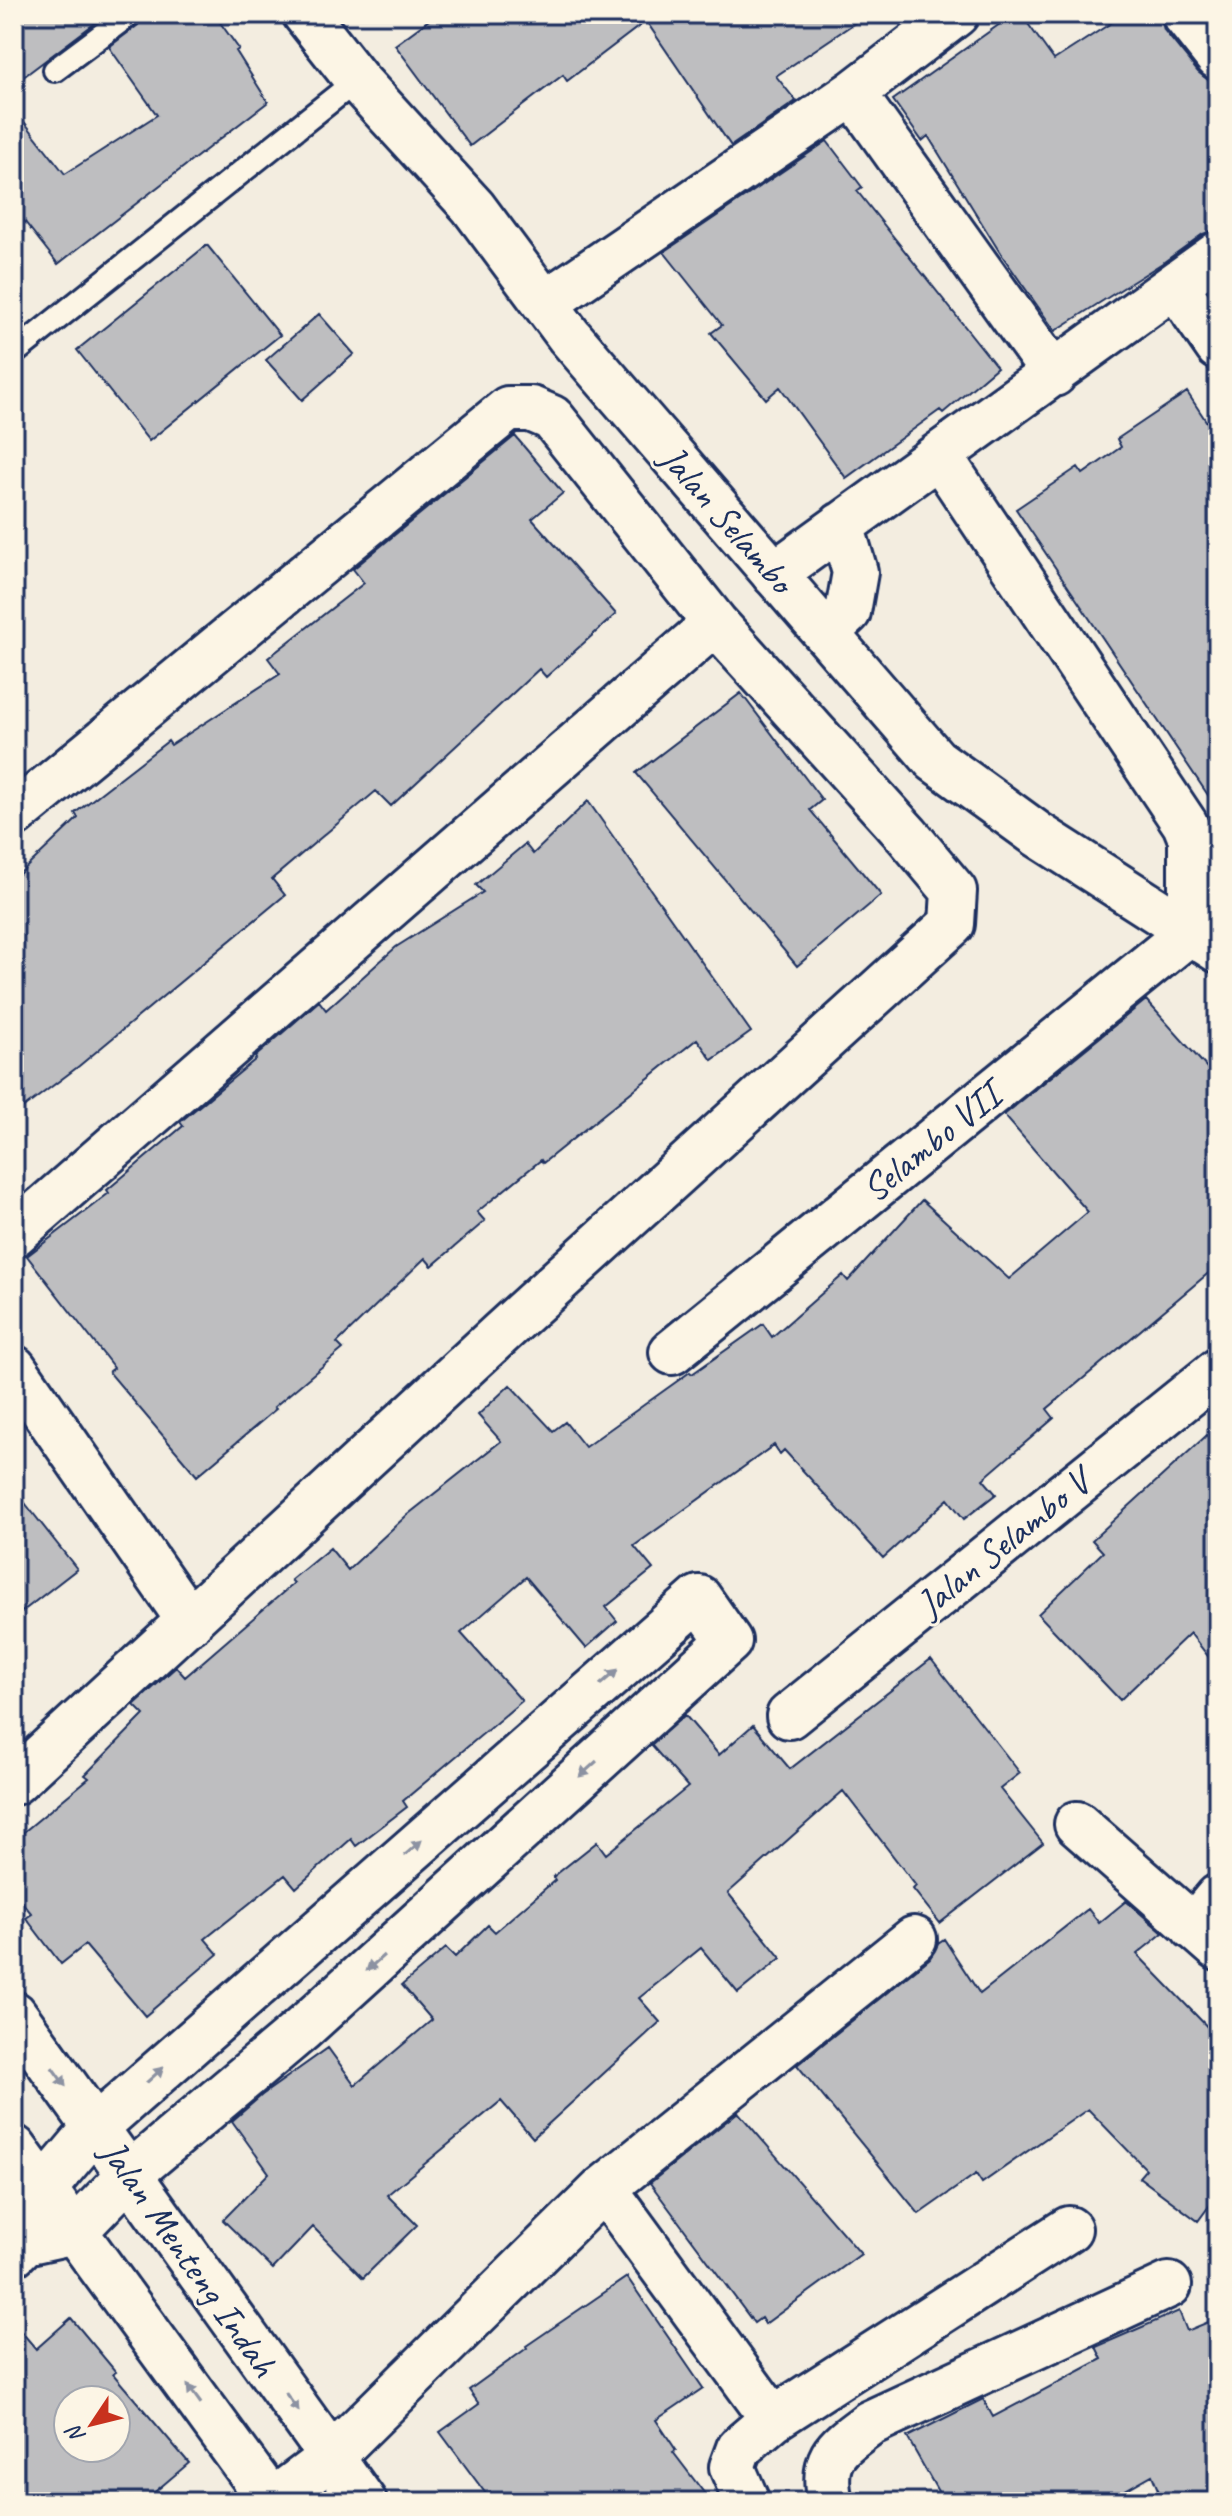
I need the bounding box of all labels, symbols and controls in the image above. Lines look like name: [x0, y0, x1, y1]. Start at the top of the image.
street label: Jalan Selambo: [649, 434, 806, 605]
street label: Selambo VII: [852, 1067, 1016, 1212]
street label: Jalan Selambo V: [906, 1454, 1105, 1628]
one-way arrow: [598, 1669, 618, 1686]
one-way arrow: [579, 1760, 598, 1778]
one-way arrow: [402, 1840, 422, 1857]
one-way arrow: [366, 1953, 385, 1971]
one-way arrow: [51, 2067, 67, 2088]
one-way arrow: [145, 2067, 164, 2085]
street label: Jalan Menteng Indah: [89, 2129, 288, 2386]
one-way arrow: [186, 2383, 202, 2404]
north arrow: [52, 2384, 132, 2464]
one-way arrow: [284, 2392, 300, 2413]
text: N: [59, 2419, 92, 2449]

